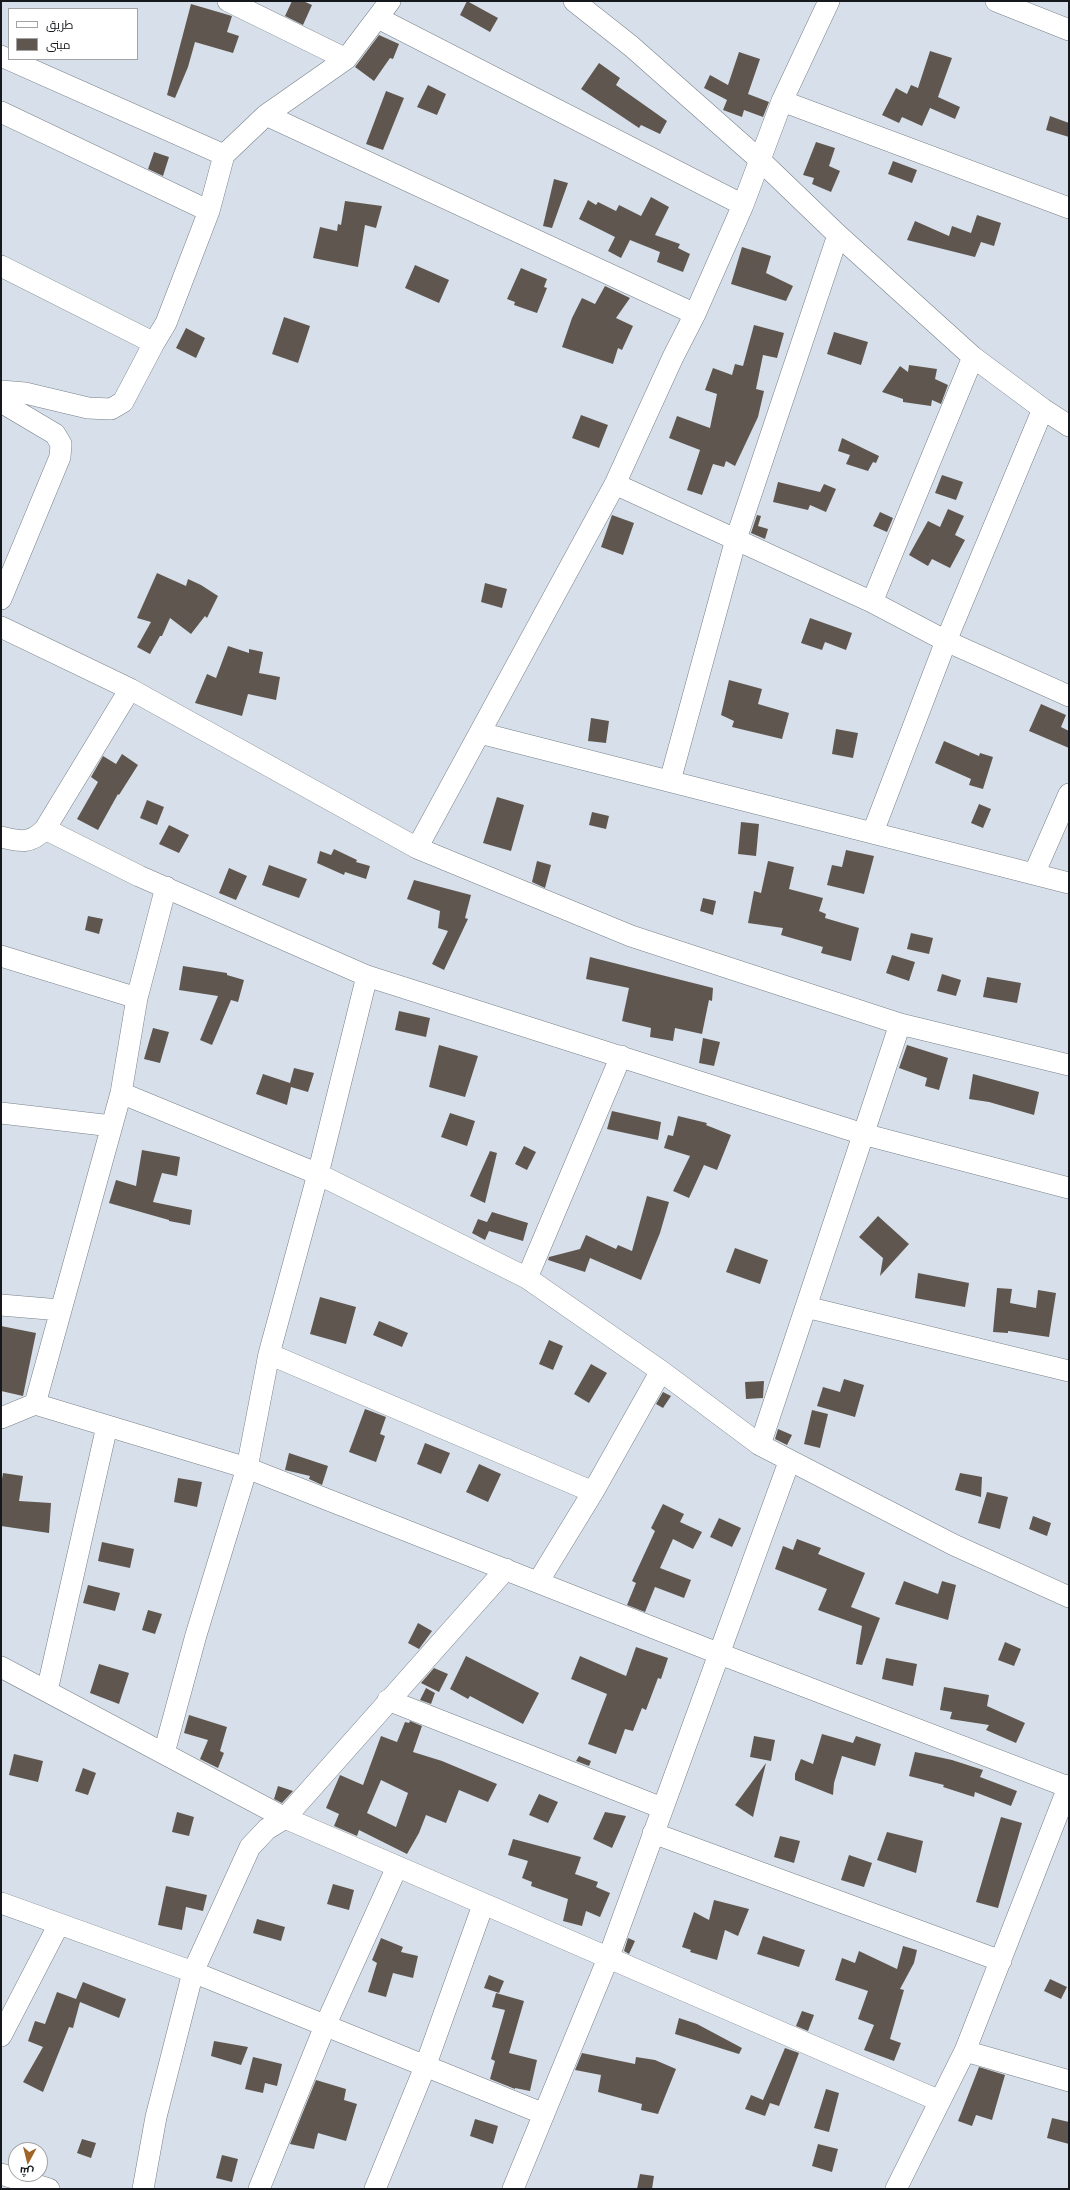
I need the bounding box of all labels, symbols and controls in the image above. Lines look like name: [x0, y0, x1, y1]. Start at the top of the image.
legend: [8, 8, 138, 60]
text: طريق: [46, 15, 73, 33]
text: مبنى: [46, 35, 71, 53]
north arrow: [8, 2142, 48, 2182]
text: ش: [19, 2164, 35, 2182]

